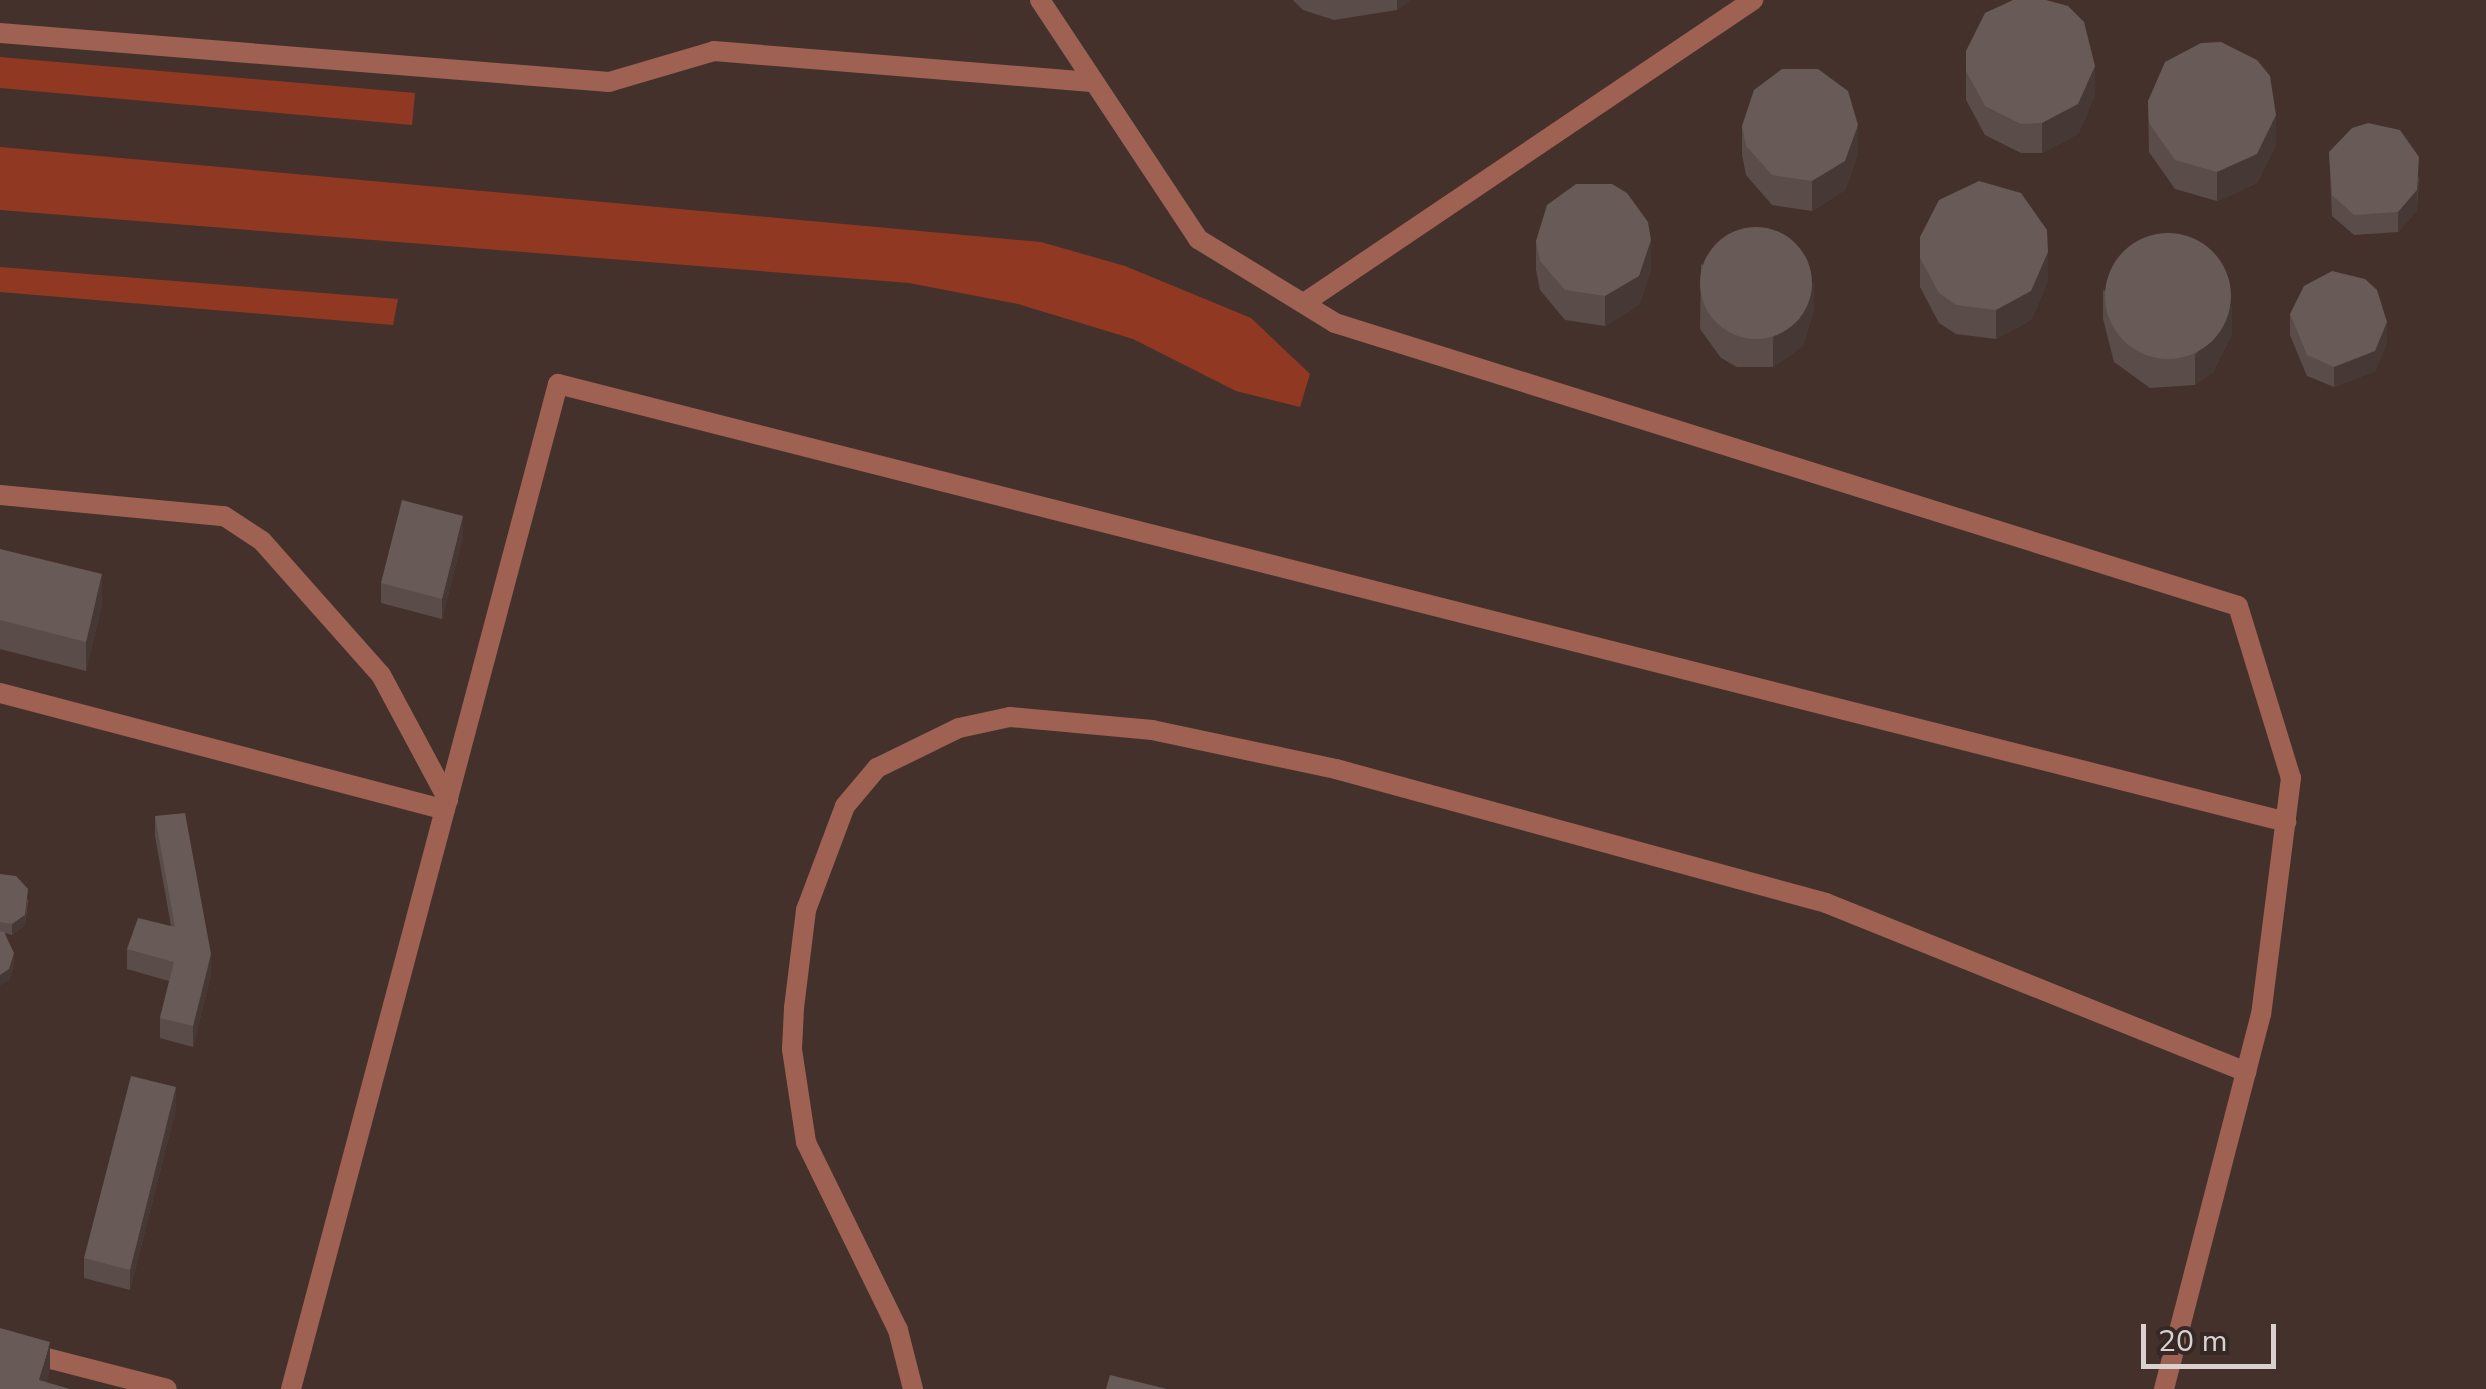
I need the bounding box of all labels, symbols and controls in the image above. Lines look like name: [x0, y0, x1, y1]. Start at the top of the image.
scale bar: [2146, 1304, 2281, 1366]
text: 20 m: [2158, 1321, 2227, 1362]

